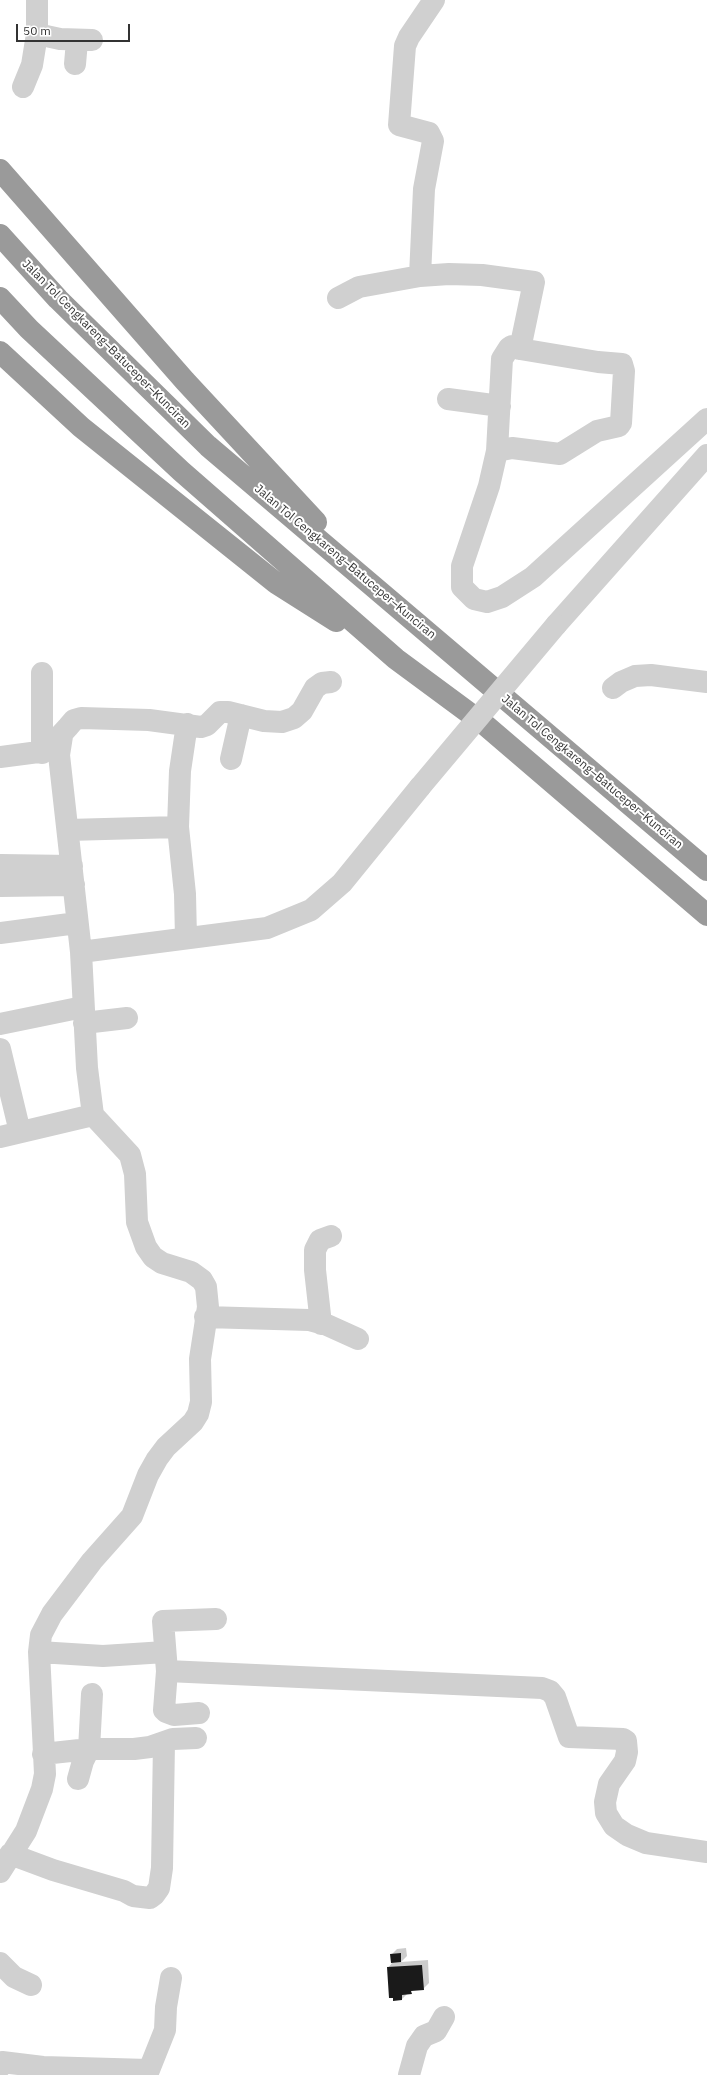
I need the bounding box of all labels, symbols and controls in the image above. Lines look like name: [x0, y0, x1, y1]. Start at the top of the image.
scale bar: [18, 16, 132, 42]
text: 50 m: [23, 23, 51, 38]
street label: Jalan Tol Cengkareng–Batuceper–Kunciran: [19, 257, 193, 431]
street label: Jalan Tol Cengkareng–Batuceper–Kunciran: [251, 482, 439, 642]
street label: Jalan Tol Cengkareng–Batuceper–Kunciran: [498, 692, 686, 852]

